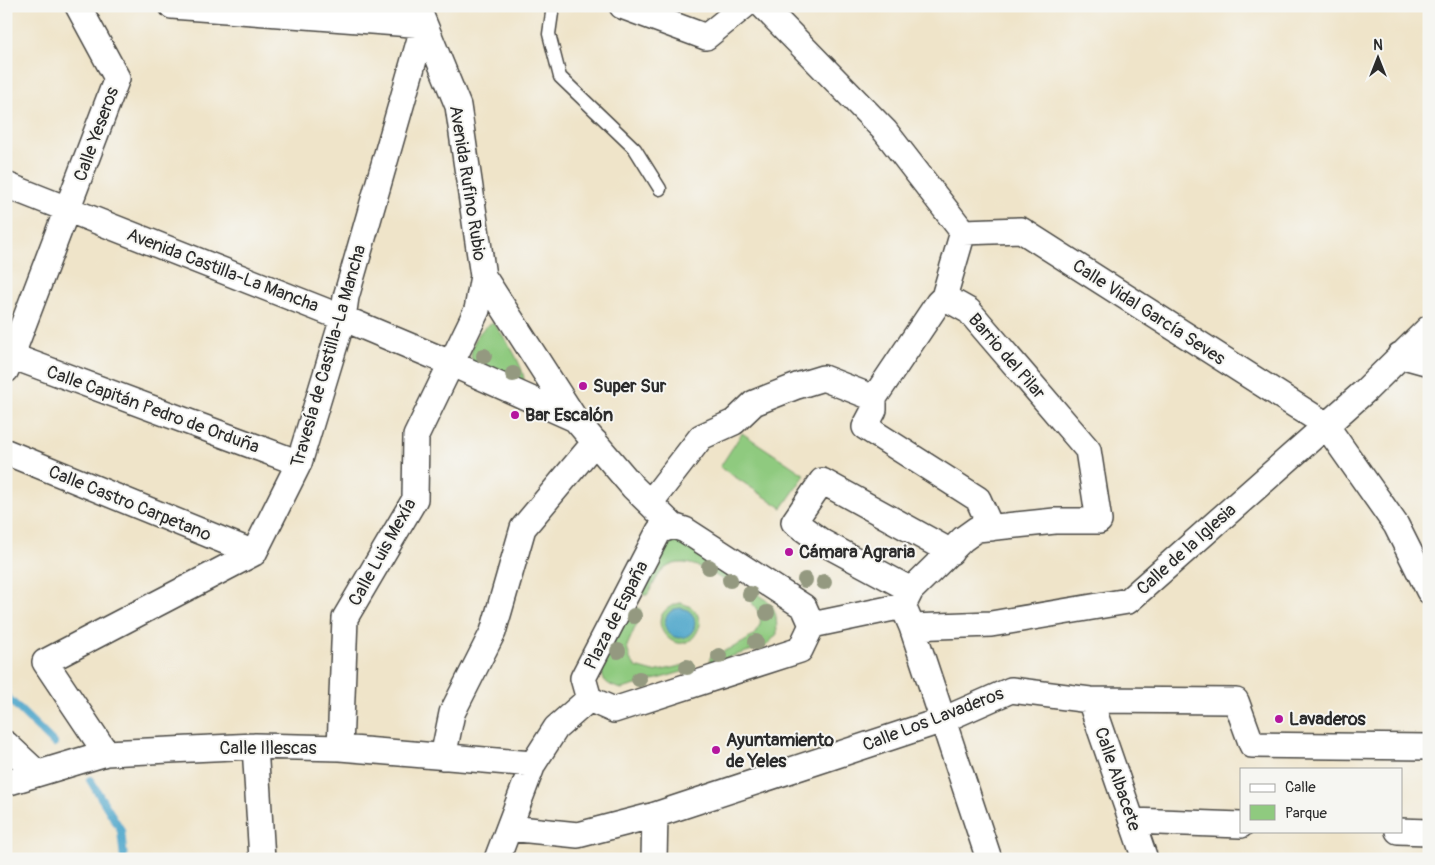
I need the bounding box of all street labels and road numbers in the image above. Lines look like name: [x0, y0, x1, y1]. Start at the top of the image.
street label: Calle Yeseros: [69, 84, 124, 185]
street label: Avenida Rufino Rubio: [444, 104, 491, 263]
street label: Avenida Castilla-La Mancha: [124, 223, 322, 318]
street label: Travesía de Castilla-La Mancha: [286, 242, 371, 470]
street label: Calle Vidal García Seves: [1068, 254, 1230, 370]
street label: Barrio del Pilar: [963, 309, 1051, 404]
street label: Calle Capitán Pedro de Orduña: [43, 360, 262, 459]
street label: Calle Castro Carpetano: [45, 460, 215, 547]
street label: Calle Luis Mexía: [343, 494, 421, 610]
street label: Calle de la Iglesia: [1132, 499, 1241, 600]
street label: Plaza de España: [579, 557, 654, 673]
street label: Calle Los Lavaderos: [859, 682, 1007, 757]
street label: Calle Albacete: [1089, 724, 1146, 834]
street label: Calle Illescas: [220, 737, 316, 760]

